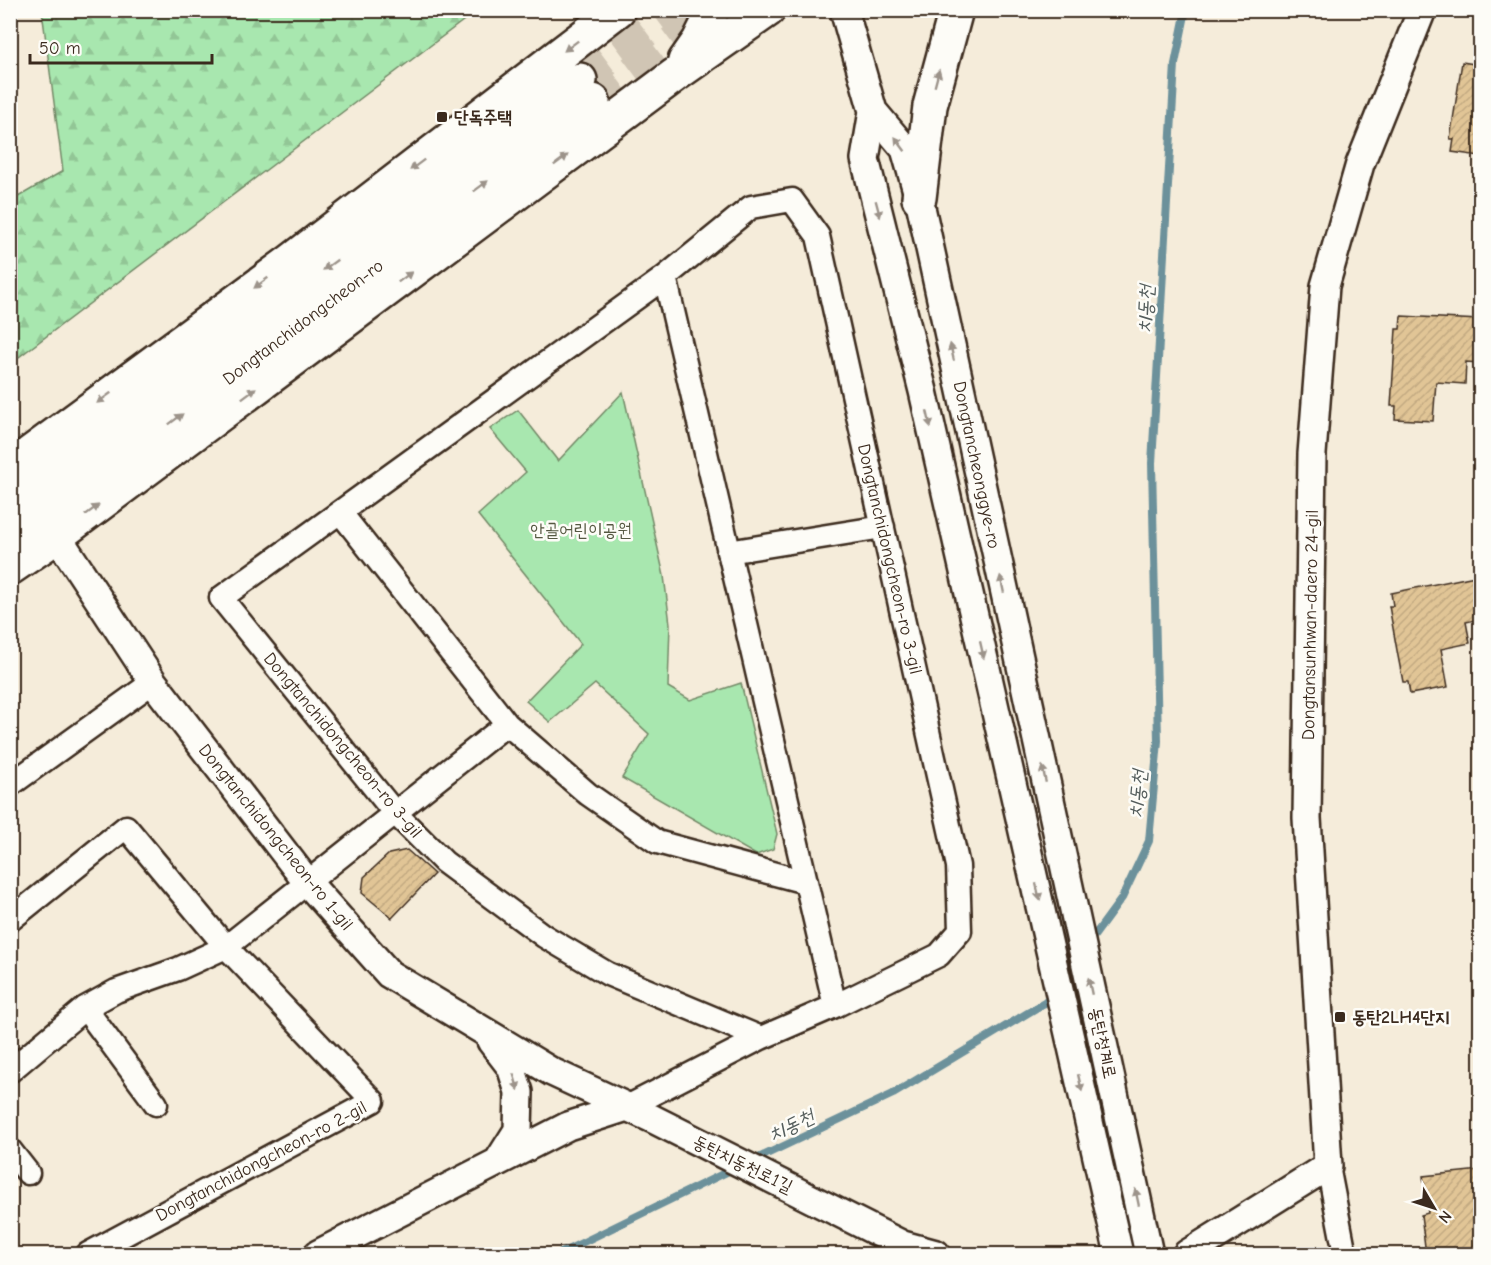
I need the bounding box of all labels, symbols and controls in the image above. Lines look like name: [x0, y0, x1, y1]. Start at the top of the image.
scale bar: [30, 27, 212, 65]
text: 50 m: [39, 38, 81, 59]
one-way arrow: [564, 40, 579, 52]
one-way arrow: [933, 69, 943, 87]
place label: 단독주택: [454, 107, 512, 128]
marker: 단독주택: [435, 110, 449, 124]
one-way arrow: [894, 136, 906, 152]
one-way arrow: [553, 154, 569, 166]
one-way arrow: [409, 158, 424, 170]
one-way arrow: [474, 181, 489, 193]
one-way arrow: [874, 200, 884, 218]
street label: Dongtanchidongcheon-ro: [219, 255, 388, 390]
one-way arrow: [323, 259, 339, 271]
one-way arrow: [397, 271, 412, 283]
one-way arrow: [254, 277, 270, 289]
water label: 치동천: [1133, 282, 1158, 334]
one-way arrow: [947, 343, 957, 361]
street label: Dongtancheonggye-ro: [949, 380, 1005, 551]
one-way arrow: [241, 388, 256, 400]
one-way arrow: [97, 392, 112, 404]
one-way arrow: [925, 410, 934, 429]
one-way arrow: [168, 413, 184, 425]
street label: Dongtanchidongcheon-ro 3-gil: [853, 442, 926, 676]
one-way arrow: [84, 504, 100, 516]
street label: Dongtansunhwan-daero 24-gil: [1298, 510, 1323, 740]
park label: 안골어린이공원: [530, 520, 632, 541]
one-way arrow: [997, 574, 1007, 593]
one-way arrow: [978, 641, 988, 659]
street label: Dongtanchidongcheon-ro 3-gil: [259, 648, 426, 842]
street label: Dongtanchidongcheon-ro 1-gil: [194, 740, 357, 935]
one-way arrow: [1038, 765, 1048, 784]
water label: 치동천: [1124, 767, 1151, 819]
one-way arrow: [1033, 883, 1043, 902]
one-way arrow: [1085, 977, 1094, 996]
street label: 동탄청계로: [1085, 1006, 1120, 1081]
place label: 동탄2LH4단지: [1352, 1007, 1449, 1028]
marker: 동탄2LH4단지: [1333, 1010, 1347, 1024]
one-way arrow: [512, 1073, 521, 1091]
one-way arrow: [1076, 1073, 1086, 1092]
street label: Dongtanchidongcheon-ro 2-gil: [152, 1097, 370, 1226]
water label: 치동천: [764, 1104, 820, 1146]
street label: 동탄치동천로1길: [689, 1131, 797, 1198]
north arrow: [1404, 1178, 1464, 1238]
one-way arrow: [1132, 1188, 1141, 1207]
text: N: [1435, 1207, 1455, 1227]

